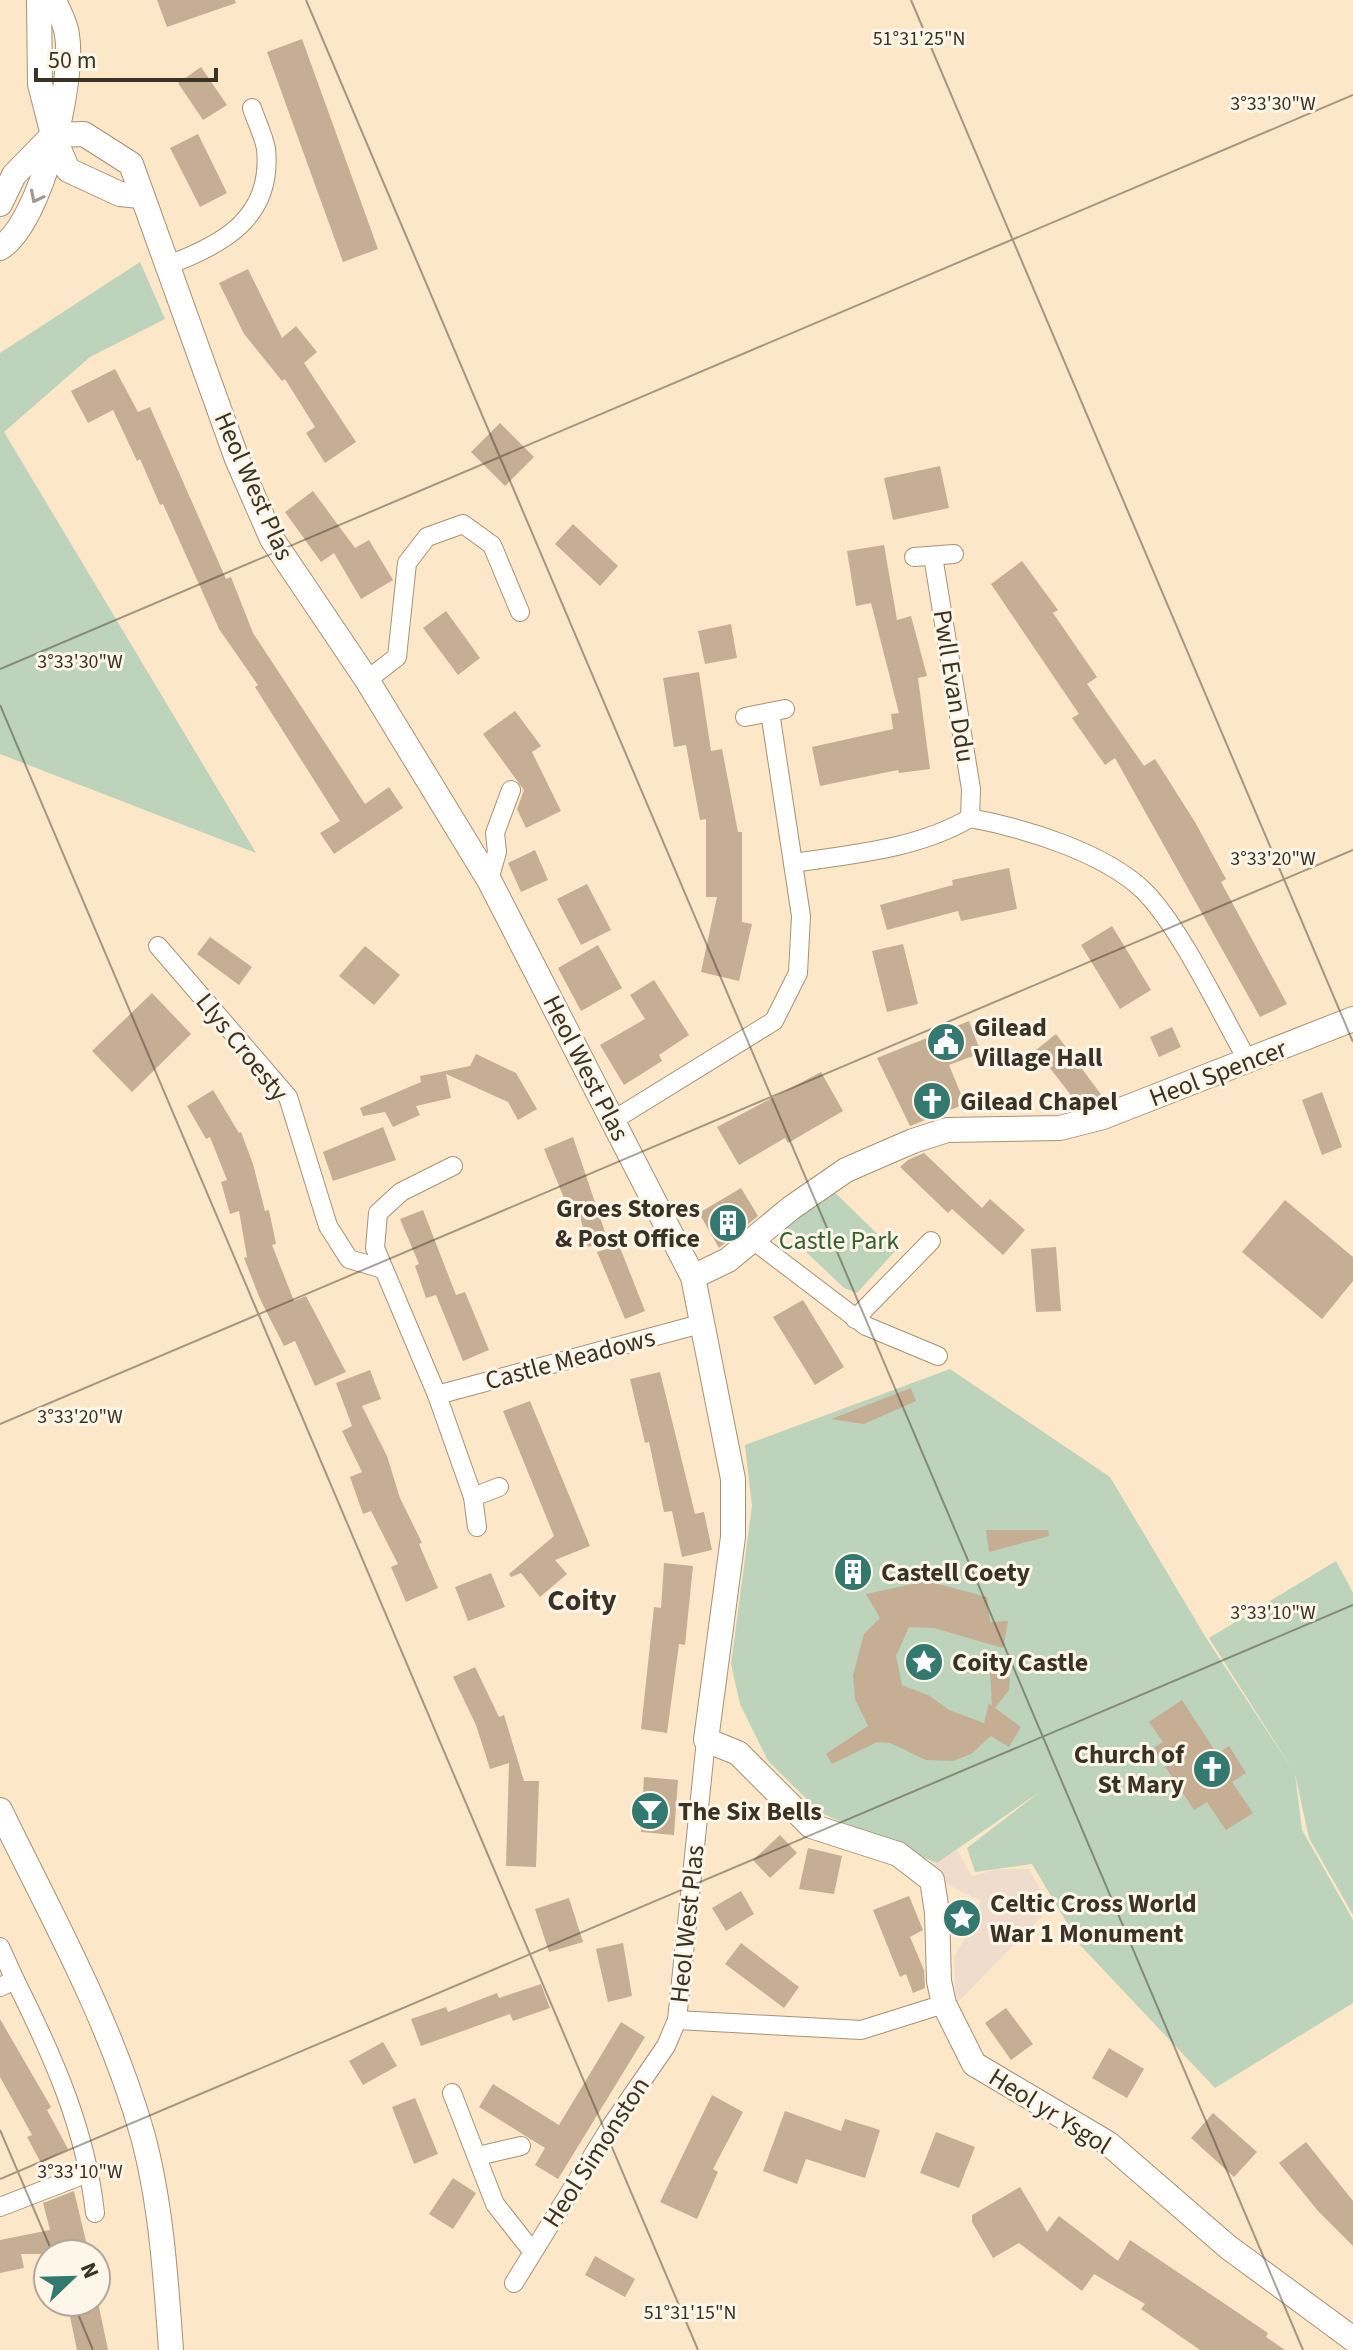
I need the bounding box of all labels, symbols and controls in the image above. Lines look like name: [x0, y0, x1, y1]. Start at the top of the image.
text: 51°31'25"N: [873, 25, 965, 53]
scale bar: [36, 32, 216, 82]
text: 50 m: [48, 43, 97, 78]
text: 3°33'30"W: [1230, 90, 1316, 118]
one-way arrow: [30, 188, 46, 203]
street label: Heol West Plas: [205, 406, 303, 566]
street label: Pwll Evan Ddu: [924, 607, 984, 765]
text: 3°33'30"W: [37, 648, 123, 676]
text: 3°33'20"W: [1230, 845, 1316, 873]
street label: Llys Croesty: [187, 985, 297, 1109]
street label: Heol West Plas: [533, 989, 639, 1147]
place label: Gilead Village Hall: [973, 1009, 1103, 1076]
public building icon: Gilead Village Hall: [925, 1021, 967, 1063]
street label: Heol Spencer: [1144, 1030, 1293, 1116]
church icon: Gilead Chapel: [911, 1080, 953, 1122]
place label: Gilead Chapel: [960, 1083, 1118, 1120]
place label: Groes Stores & Post Office: [555, 1190, 700, 1257]
building icon: Groes Stores & Post Office: [707, 1202, 749, 1244]
park label: Castle Park: [779, 1222, 899, 1259]
street label: Castle Meadows: [481, 1319, 659, 1399]
text: 3°33'20"W: [37, 1403, 123, 1431]
building icon: Castell Coety: [832, 1551, 874, 1593]
place label: Castell Coety: [881, 1554, 1031, 1591]
district label: Coity: [547, 1579, 617, 1622]
text: 3°33'10"W: [1230, 1599, 1316, 1627]
place icon: Coity Castle: [903, 1641, 945, 1683]
place label: Coity Castle: [952, 1644, 1088, 1681]
place label: Church of St Mary: [1074, 1736, 1185, 1803]
church icon: Church of St Mary: [1191, 1748, 1233, 1790]
bar icon: The Six Bells: [629, 1790, 671, 1832]
place label: The Six Bells: [678, 1793, 822, 1830]
street label: Heol West Plas: [660, 1843, 714, 2005]
place label: Celtic Cross World War 1 Monument: [990, 1885, 1197, 1952]
place icon: Celtic Cross World War 1 Monument: [941, 1897, 983, 1939]
street label: Heol yr Ysgol: [982, 2059, 1118, 2163]
street label: Heol Simonston: [533, 2069, 659, 2235]
text: 3°33'10"W: [37, 2158, 123, 2186]
north arrow: [32, 2238, 112, 2318]
text: N: [72, 2258, 107, 2284]
text: 51°31'15"N: [644, 2299, 736, 2327]

